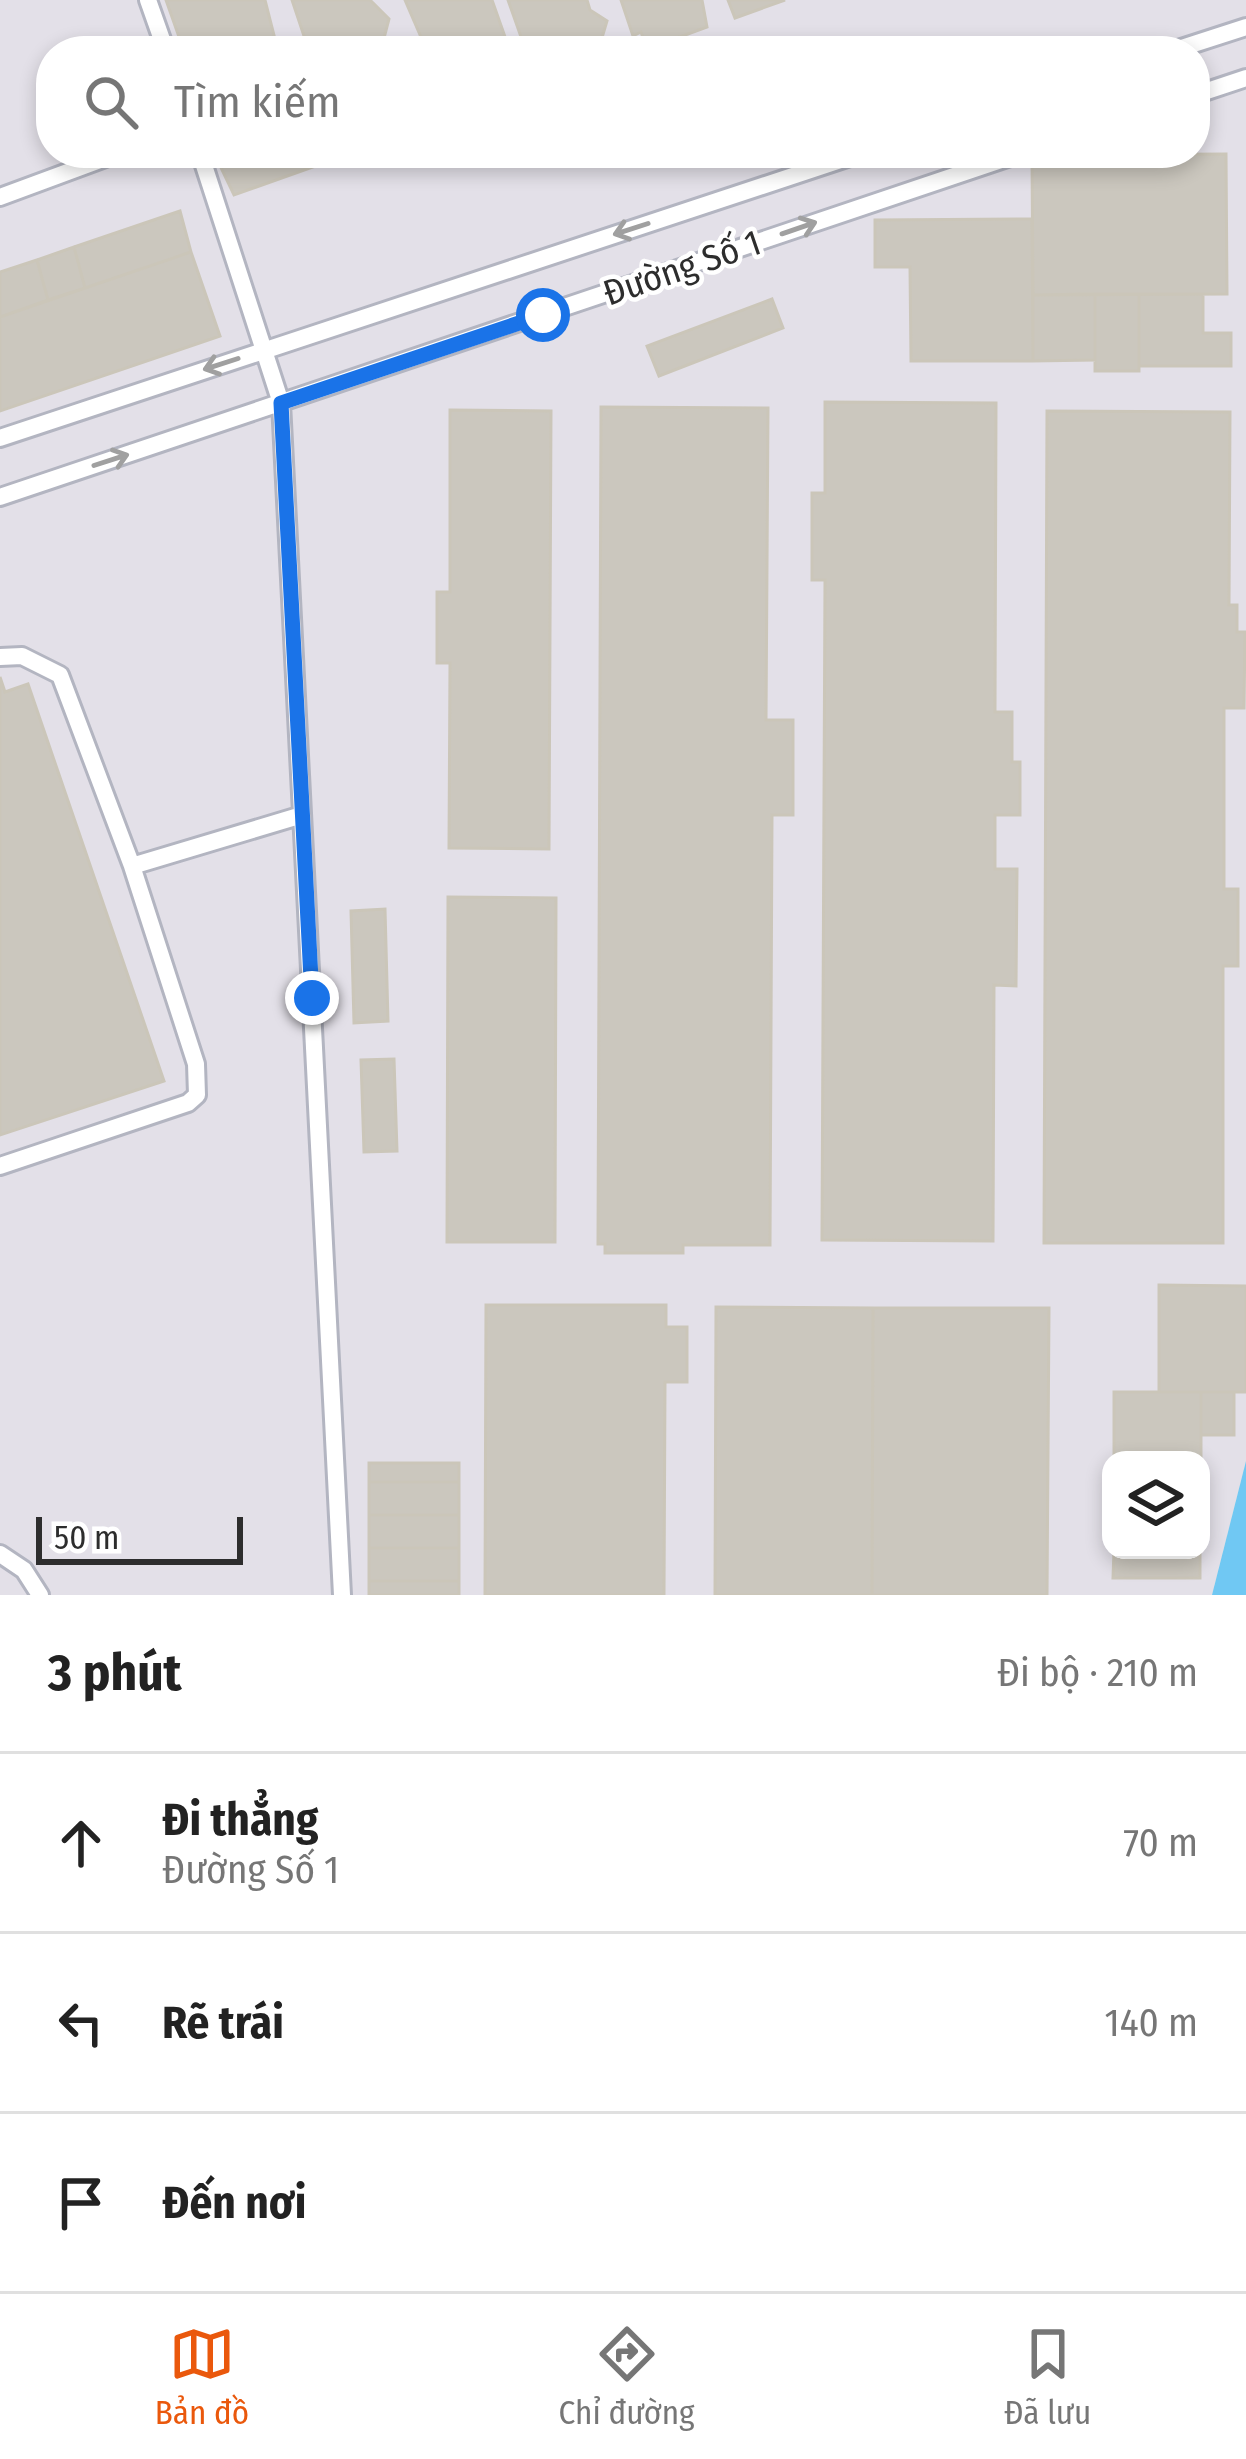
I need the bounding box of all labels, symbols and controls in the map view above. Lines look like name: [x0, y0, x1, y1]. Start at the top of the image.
search box: [36, 36, 1210, 168]
icon: search: [78, 69, 144, 135]
text: Tìm kiếm: [174, 75, 341, 129]
one-way arrow: [779, 216, 817, 238]
one-way arrow: [613, 220, 650, 241]
street label: Đường Số 1: [597, 221, 767, 315]
route start: [516, 288, 570, 342]
one-way arrow: [203, 355, 241, 377]
one-way arrow: [91, 447, 129, 469]
route end: [285, 971, 339, 1025]
map controls: [1102, 1451, 1210, 1559]
button: layers: [1102, 1451, 1210, 1559]
scale bar: [36, 1511, 243, 1564]
text: 50 m: [54, 1518, 119, 1558]
text: 3 phút: [48, 1642, 182, 1704]
text: Đi bộ · 210 m: [997, 1650, 1198, 1696]
text: Đi thẳng: [162, 1793, 318, 1847]
icon: ahead: [48, 1810, 114, 1876]
text: 70 m: [1123, 1820, 1198, 1866]
text: Đường Số 1: [162, 1847, 339, 1893]
icon: left: [48, 1990, 114, 2056]
text: Rẽ trái: [162, 1996, 284, 2050]
text: 140 m: [1104, 2000, 1198, 2046]
icon: arrive: [48, 2170, 114, 2236]
text: Đến nơi: [162, 2176, 306, 2230]
tab: Bản đồ: [155, 2321, 249, 2433]
tab: Chỉ đường: [559, 2321, 695, 2433]
tab: Đã lưu: [1004, 2321, 1091, 2433]

